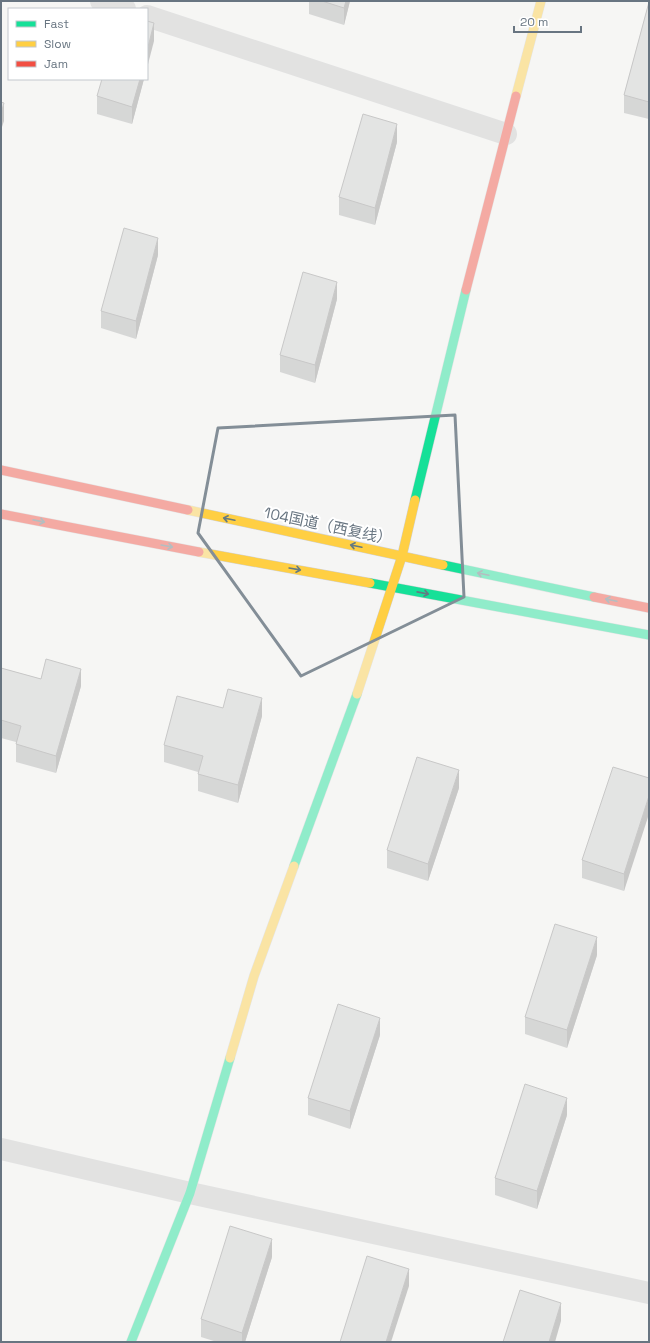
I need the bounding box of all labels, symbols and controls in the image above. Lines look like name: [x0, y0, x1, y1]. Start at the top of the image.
legend: [8, 8, 148, 80]
scale bar: [514, 8, 581, 34]
text: 20 m: [520, 14, 548, 30]
text: Fast: [44, 16, 69, 32]
text: Slow: [44, 36, 71, 52]
text: Jam: [44, 56, 68, 72]
street label: 104国道（西复线）: [262, 503, 394, 548]
one-way arrow: [223, 514, 236, 522]
one-way arrow: [32, 517, 45, 525]
one-way arrow: [160, 542, 173, 550]
one-way arrow: [350, 542, 363, 550]
one-way arrow: [288, 565, 301, 573]
one-way arrow: [477, 569, 490, 577]
one-way arrow: [416, 589, 429, 597]
one-way arrow: [605, 596, 618, 604]

